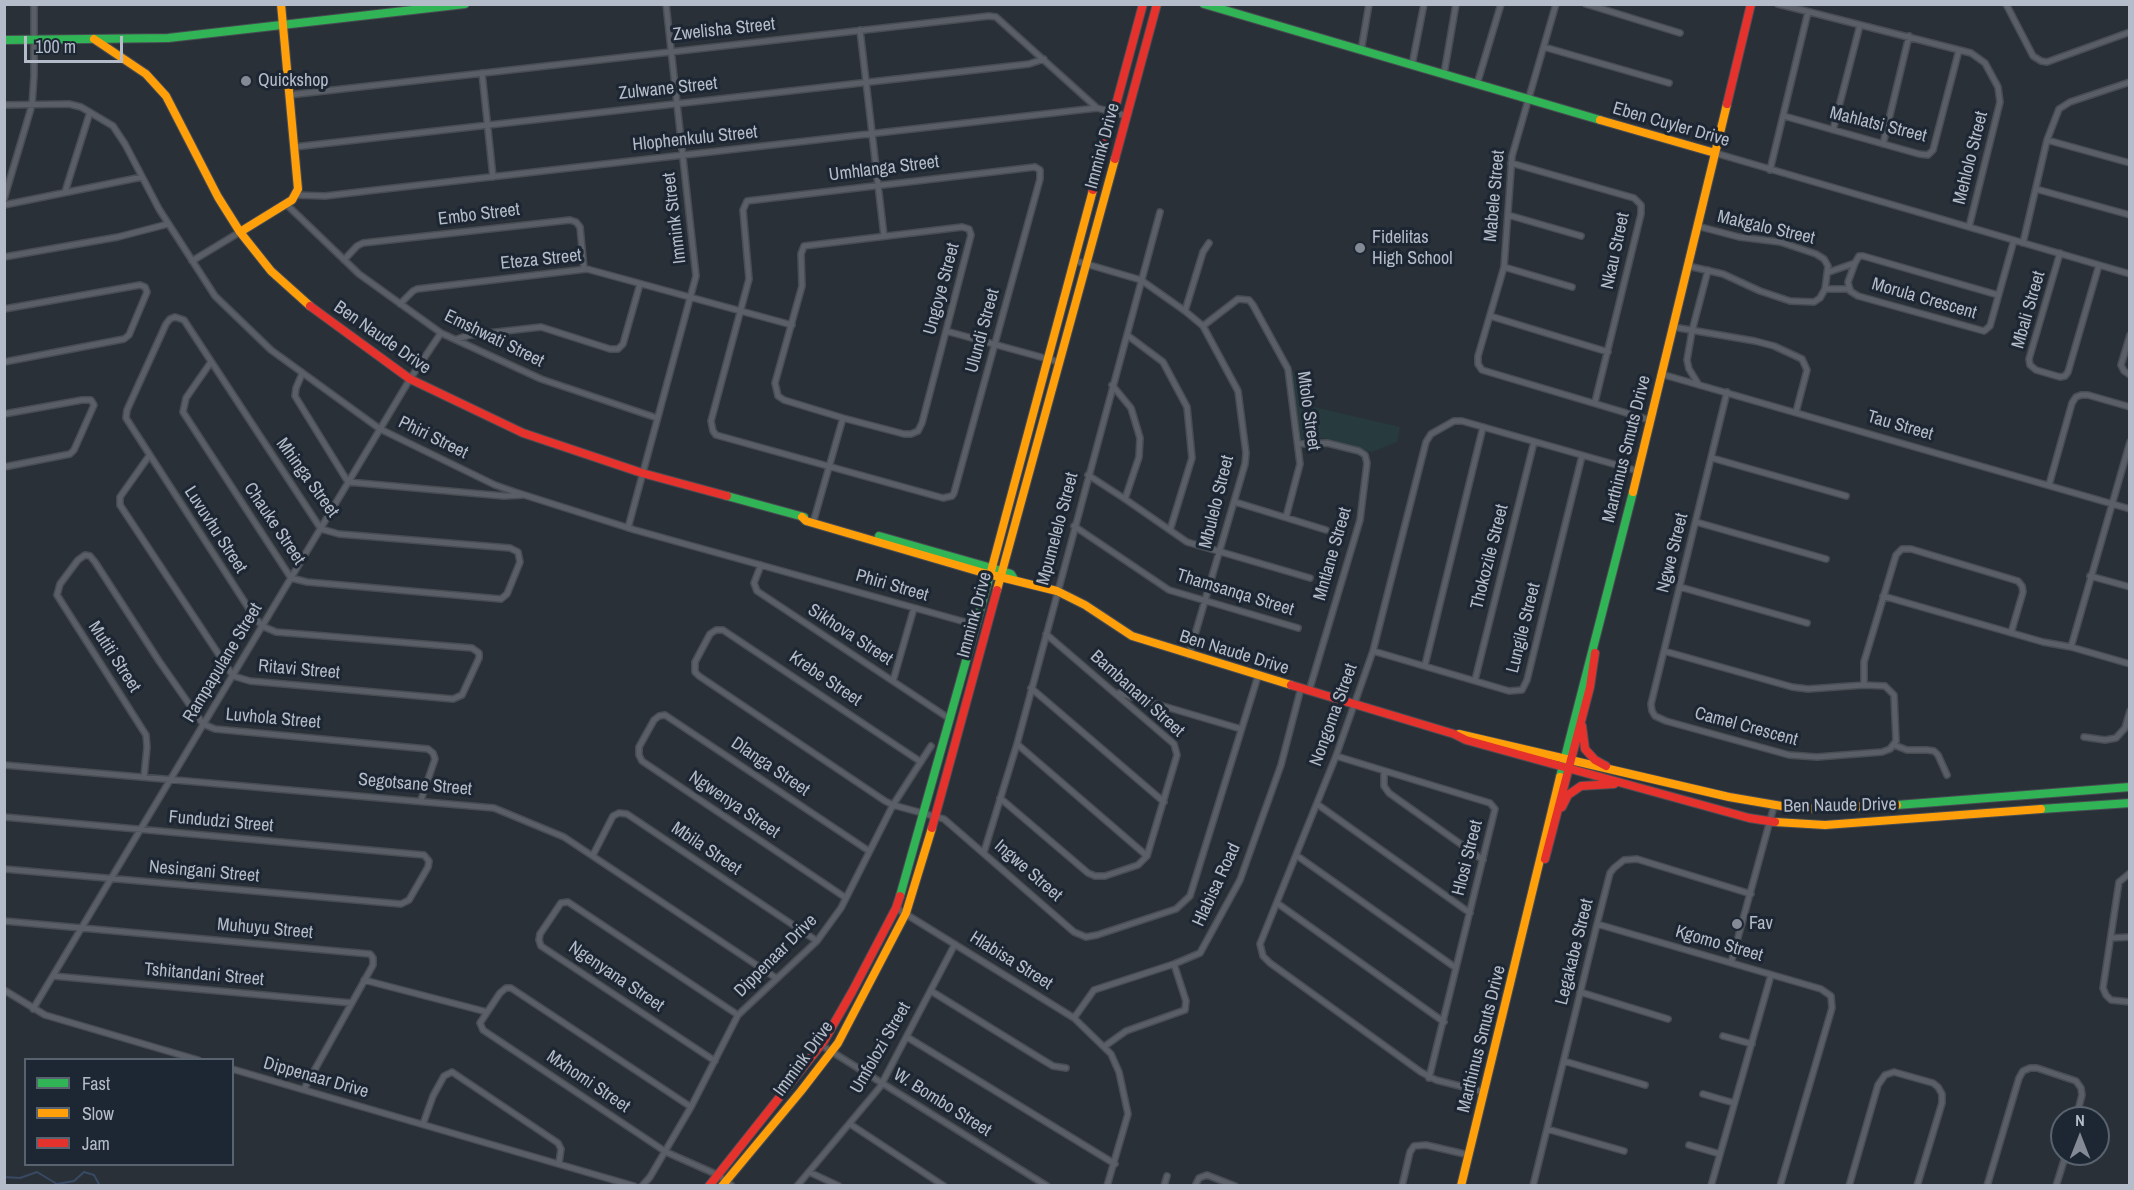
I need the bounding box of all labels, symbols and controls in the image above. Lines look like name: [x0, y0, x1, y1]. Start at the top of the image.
street label: Zwelisha Street: [672, 14, 776, 46]
scale bar: [27, 24, 126, 62]
text: 100 m: [35, 34, 76, 59]
place label: Quickshop: [258, 70, 329, 92]
street label: Zulwane Street: [618, 73, 718, 105]
marker: Quickshop: [239, 74, 253, 88]
street label: Eben Cuyler Drive: [1610, 98, 1732, 152]
street label: Immink Drive: [1081, 101, 1125, 191]
street label: Mahlatsi Street: [1827, 103, 1929, 147]
street label: Mehlolo Street: [1949, 109, 1993, 207]
street label: Hlophenkulu Street: [631, 122, 759, 156]
street label: Mabele Street: [1480, 149, 1510, 243]
street label: Umhlanga Street: [828, 152, 940, 186]
street label: Immink Street: [659, 171, 691, 265]
street label: Embo Street: [437, 199, 521, 231]
street label: Makgalo Street: [1715, 206, 1817, 250]
street label: Nkau Street: [1597, 211, 1635, 291]
place label: Fidelitas High School: [1372, 227, 1452, 270]
street label: Ungoye Street: [919, 241, 965, 337]
marker: Fidelitas High School: [1353, 241, 1367, 255]
street label: Eteza Street: [499, 245, 583, 275]
street label: Mbali Street: [2008, 269, 2050, 351]
street label: Morula Crescent: [1869, 274, 1979, 324]
street label: Ulundi Street: [961, 287, 1005, 375]
street label: Ben Naude Drive: [329, 297, 435, 379]
street label: Emshwati Street: [441, 306, 547, 372]
street label: Mtolo Street: [1292, 370, 1324, 452]
street label: Marthinus Smuts Drive: [1598, 373, 1656, 525]
street label: Tau Street: [1865, 406, 1935, 446]
street label: Phiri Street: [395, 412, 471, 464]
street label: Mhinga Street: [271, 434, 343, 522]
street label: Mbulelo Street: [1195, 453, 1239, 551]
street label: Mpumelelo Street: [1033, 470, 1083, 588]
street label: Chauke Street: [239, 479, 309, 569]
street label: Luvuvhu Street: [179, 482, 251, 578]
street label: Thokozile Street: [1467, 502, 1513, 612]
street label: Mntlane Street: [1309, 505, 1357, 603]
street label: Ngwe Street: [1653, 511, 1693, 595]
street label: Phiri Street: [853, 565, 931, 607]
street label: Thamsanqa Street: [1174, 565, 1296, 621]
street label: Immink Drive: [953, 570, 997, 660]
street label: Lungile Street: [1502, 581, 1546, 675]
street label: Rampapulane Street: [179, 599, 267, 727]
street label: Sikhova Street: [804, 600, 896, 670]
street label: Mutiti Street: [83, 617, 145, 697]
street label: Ben Naude Drive: [1177, 626, 1291, 680]
street label: Bambanani Street: [1086, 646, 1188, 742]
street label: Krebe Street: [785, 647, 865, 711]
street label: Ritavi Street: [257, 656, 341, 684]
street label: Nongoma Street: [1305, 661, 1363, 769]
street label: Camel Crescent: [1692, 703, 1800, 751]
street label: Luvhola Street: [225, 704, 321, 734]
street label: Dlanga Street: [727, 733, 813, 801]
street label: Ngwenya Street: [684, 767, 784, 843]
street label: Segotsane Street: [357, 769, 473, 801]
street label: Ben Naude Drive: [1783, 794, 1897, 818]
street label: Fundudzi Street: [168, 807, 274, 837]
street label: Mbila Street: [667, 818, 745, 880]
street label: Hlosi Street: [1448, 818, 1488, 898]
street label: Ingwe Street: [990, 836, 1066, 906]
street label: Hlabisa Road: [1188, 840, 1246, 930]
street label: Nesingani Street: [148, 856, 260, 888]
street label: Legakabe Street: [1551, 897, 1599, 1007]
street label: Dippenaar Drive: [730, 910, 822, 1002]
place label: Fav: [1749, 913, 1773, 935]
street label: Muhuyu Street: [216, 914, 314, 944]
marker: Fav: [1730, 917, 1744, 931]
street label: Kgomo Street: [1673, 921, 1765, 967]
street label: Hlabisa Street: [966, 927, 1056, 995]
street label: Ngenyana Street: [564, 937, 668, 1017]
street label: Tshitandani Street: [143, 959, 265, 991]
street label: Marthinus Smuts Drive: [1453, 963, 1511, 1115]
street label: Umfolozi Street: [846, 999, 916, 1097]
street label: Immink Drive: [769, 1017, 839, 1101]
street label: Mxhomi Street: [542, 1046, 634, 1118]
street label: Dippenaar Drive: [261, 1053, 371, 1103]
legend: [24, 1058, 234, 1166]
street label: W. Bombo Street: [889, 1064, 995, 1142]
text: Fast: [82, 1071, 110, 1096]
text: Slow: [82, 1101, 114, 1126]
north arrow: [2050, 1106, 2110, 1166]
text: N: [2075, 1109, 2085, 1131]
text: Jam: [82, 1131, 110, 1156]

